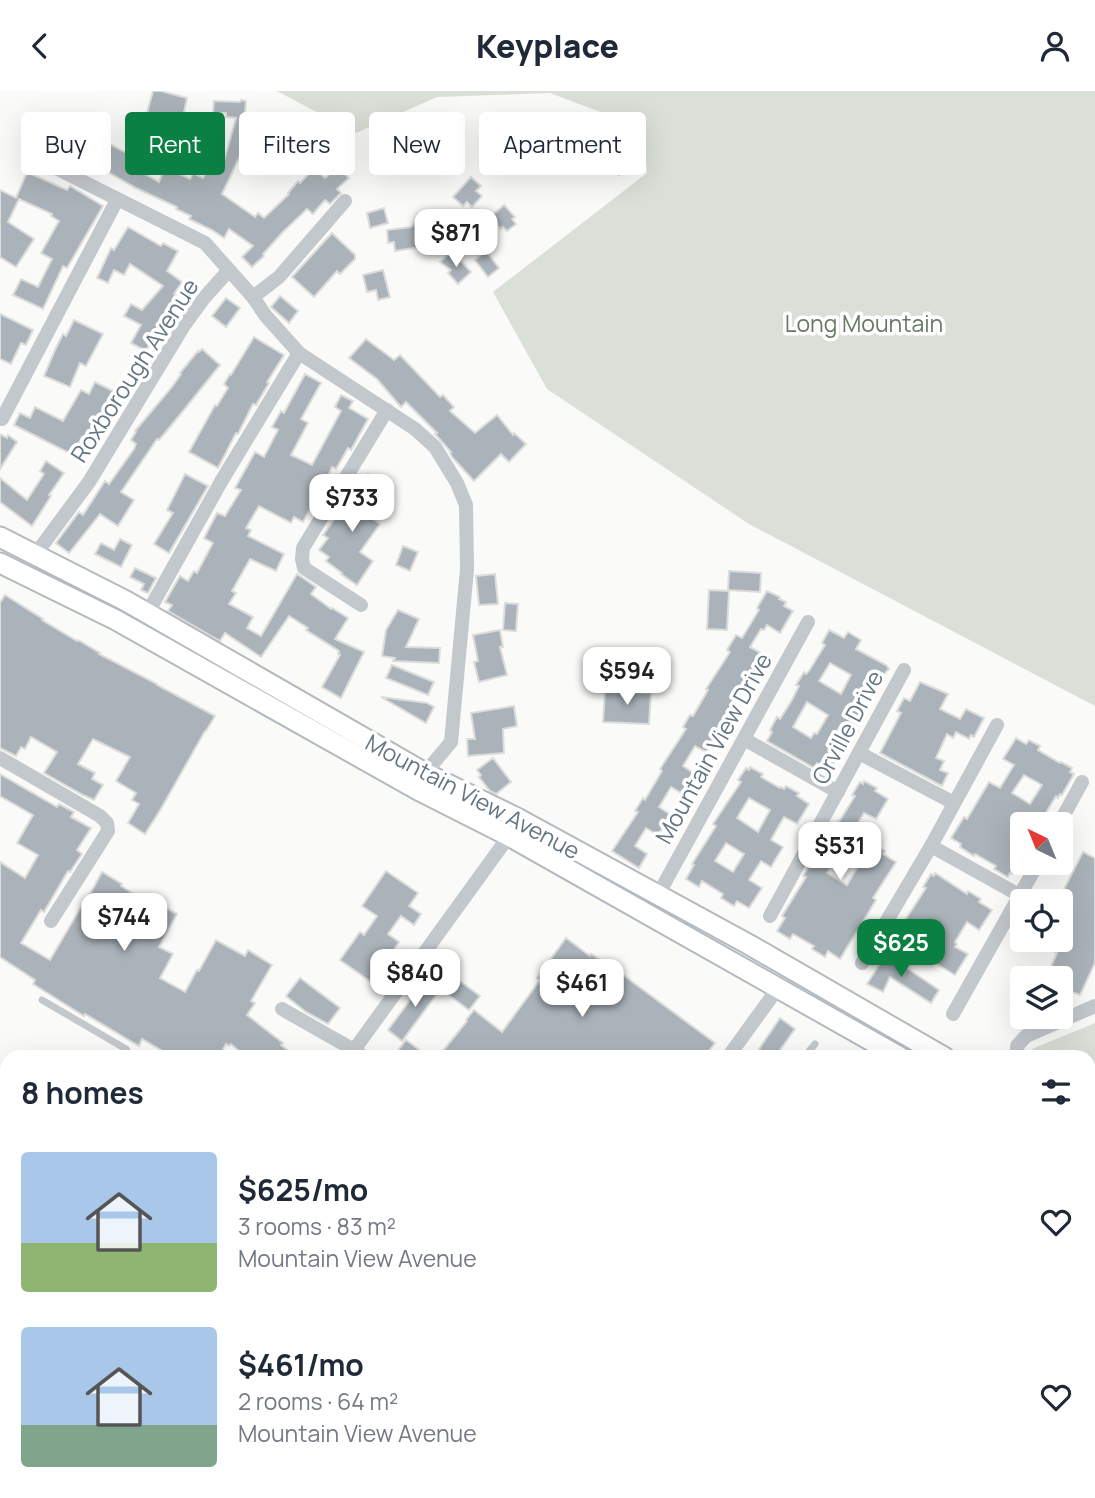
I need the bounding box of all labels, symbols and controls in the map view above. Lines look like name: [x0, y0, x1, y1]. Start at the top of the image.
text: Keyplace: [476, 24, 619, 68]
icon: back: [21, 27, 59, 65]
icon: person: [1036, 27, 1074, 65]
chip: Buy: [21, 112, 111, 175]
chip: Rent: [125, 112, 225, 175]
chip: Filters: [239, 112, 355, 175]
chip: New: [369, 112, 465, 175]
chip: Apartment: [479, 112, 646, 175]
pin: $871: [415, 209, 497, 269]
text: $871: [431, 216, 481, 248]
street label: Roxborough Avenue: [63, 272, 205, 468]
park label: Long Mountain: [785, 307, 943, 339]
pin: $733: [311, 475, 393, 534]
text: $733: [325, 481, 379, 513]
pin: $594: [586, 647, 668, 707]
street label: Mountain View Drive: [647, 647, 779, 849]
text: $594: [599, 654, 655, 686]
street label: Orville Drive: [804, 665, 890, 789]
street label: Mountain View Avenue: [360, 726, 586, 866]
north arrow: [1010, 812, 1073, 875]
map controls: [1010, 812, 1073, 1029]
pin: $531: [799, 823, 881, 882]
text: $531: [814, 829, 866, 861]
button: locate: [1010, 889, 1073, 952]
pin: $744: [83, 893, 165, 953]
text: $744: [97, 900, 151, 932]
pin: $625: [860, 919, 942, 979]
text: $625: [873, 926, 929, 958]
pin: $840: [374, 949, 456, 1009]
text: $840: [386, 956, 444, 988]
pin: $461: [541, 960, 623, 1019]
text: $461: [556, 966, 608, 998]
button: layers: [1010, 966, 1073, 1029]
text: 8 homes: [21, 1072, 144, 1113]
icon: filters: [1037, 1073, 1075, 1111]
text: $625/mo: [238, 1169, 368, 1210]
icon: home: [77, 1180, 161, 1264]
icon: heart: [1037, 1203, 1075, 1241]
text: 3 rooms · 83 m²: [238, 1210, 396, 1242]
text: Mountain View Avenue: [238, 1242, 477, 1274]
text: $461/mo: [238, 1344, 364, 1385]
icon: home: [77, 1355, 161, 1439]
icon: heart: [1037, 1378, 1075, 1416]
text: 2 rooms · 64 m²: [238, 1385, 398, 1417]
text: Mountain View Avenue: [238, 1417, 477, 1449]

